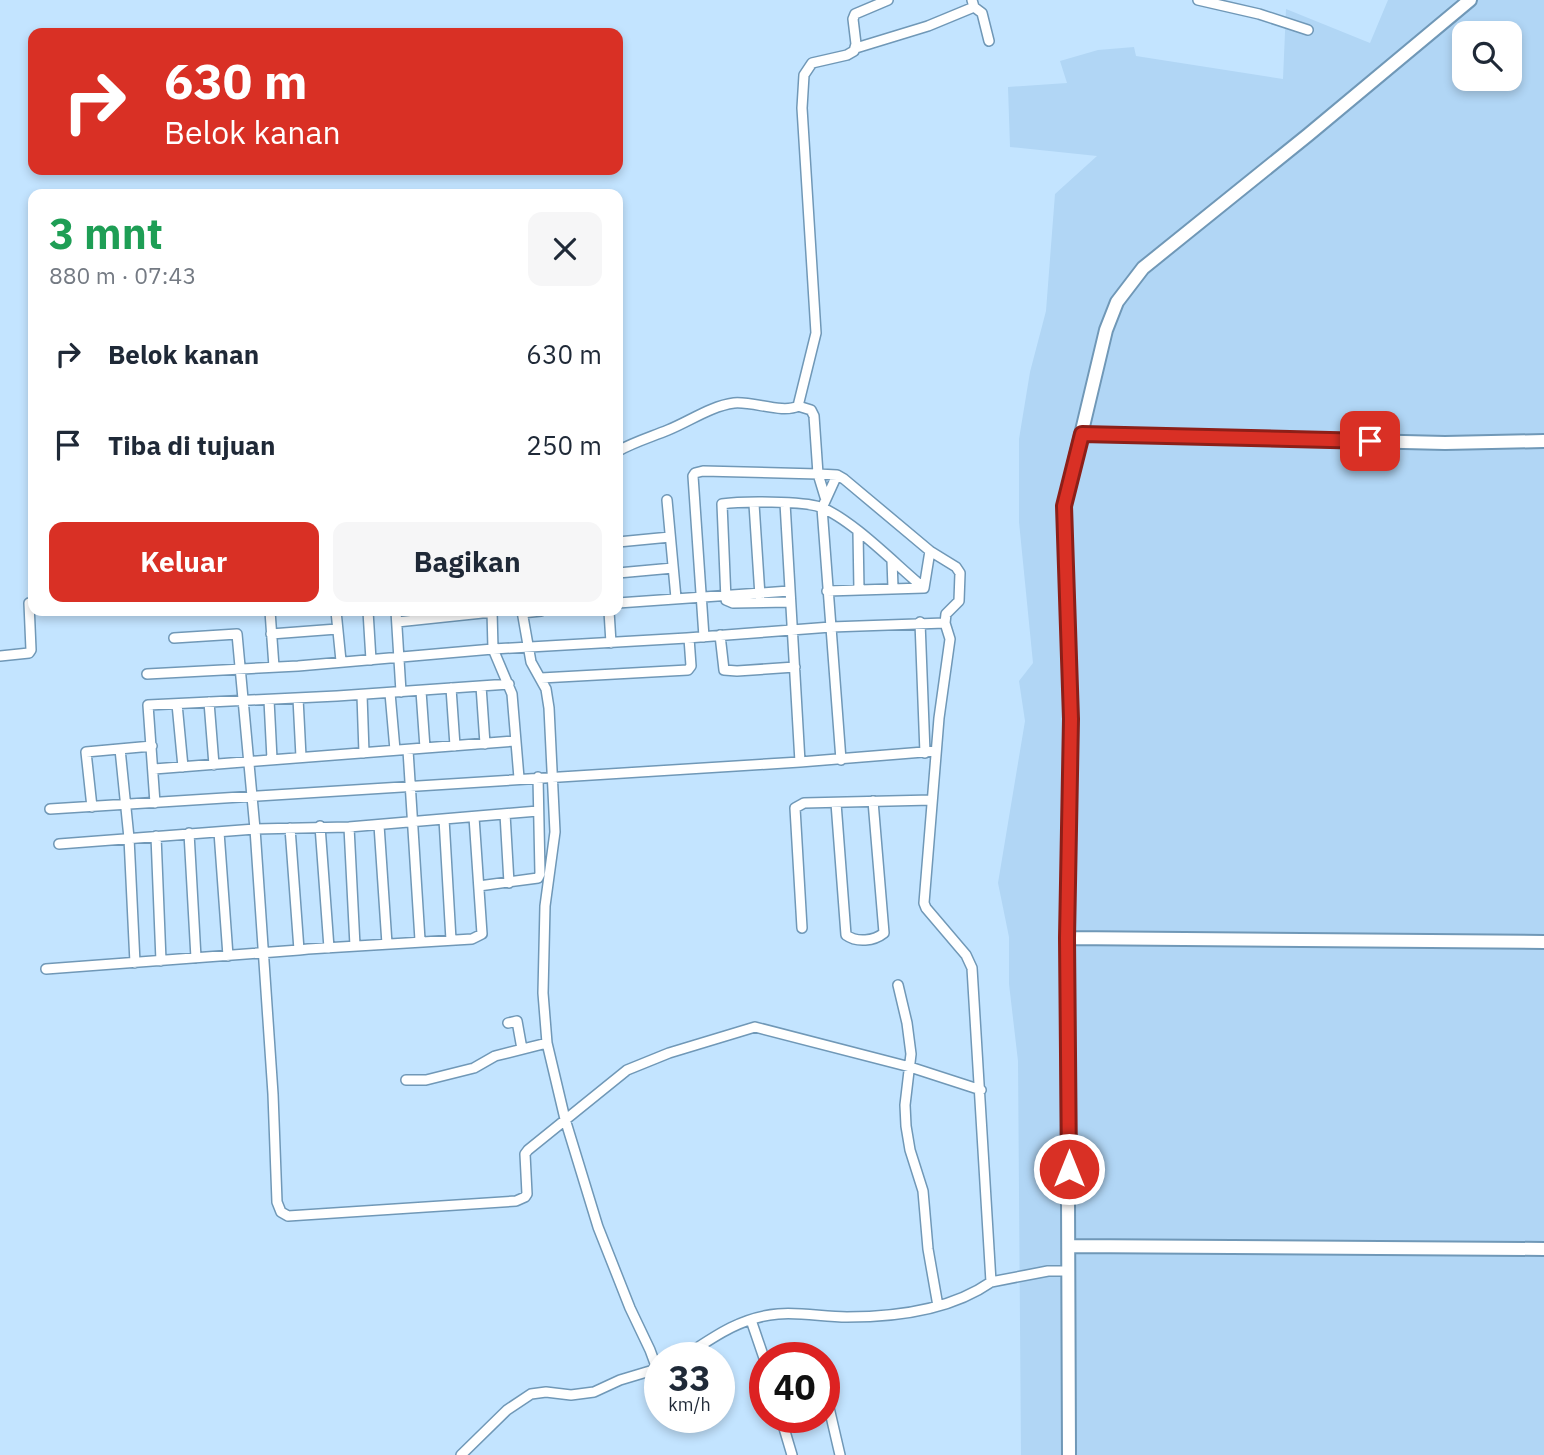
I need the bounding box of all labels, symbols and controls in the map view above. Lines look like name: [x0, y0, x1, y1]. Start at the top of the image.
map controls: [1452, 21, 1522, 91]
button: search: [1452, 21, 1522, 91]
text: 630 m: [164, 49, 308, 112]
icon: right: [49, 56, 140, 147]
text: Belok kanan: [164, 111, 341, 153]
text: 3 mnt: [49, 206, 163, 261]
button: close: [528, 212, 602, 286]
text: 880 m · 07:43: [49, 260, 196, 290]
icon: right: [49, 335, 87, 373]
text: Belok kanan: [108, 337, 259, 371]
text: 630 m: [526, 337, 602, 371]
pin: [1340, 411, 1400, 471]
icon: arrive: [1351, 422, 1389, 460]
icon: arrive: [49, 426, 87, 464]
text: Tiba di tujuan: [108, 428, 275, 462]
text: 250 m: [526, 428, 602, 462]
button: Keluar: [49, 522, 319, 602]
button: Bagikan: [333, 522, 602, 602]
position arrow: [1032, 1132, 1106, 1206]
speed limit sign: 40: [749, 1342, 840, 1433]
text: 33: [668, 1355, 711, 1401]
text: km/h: [668, 1393, 711, 1416]

